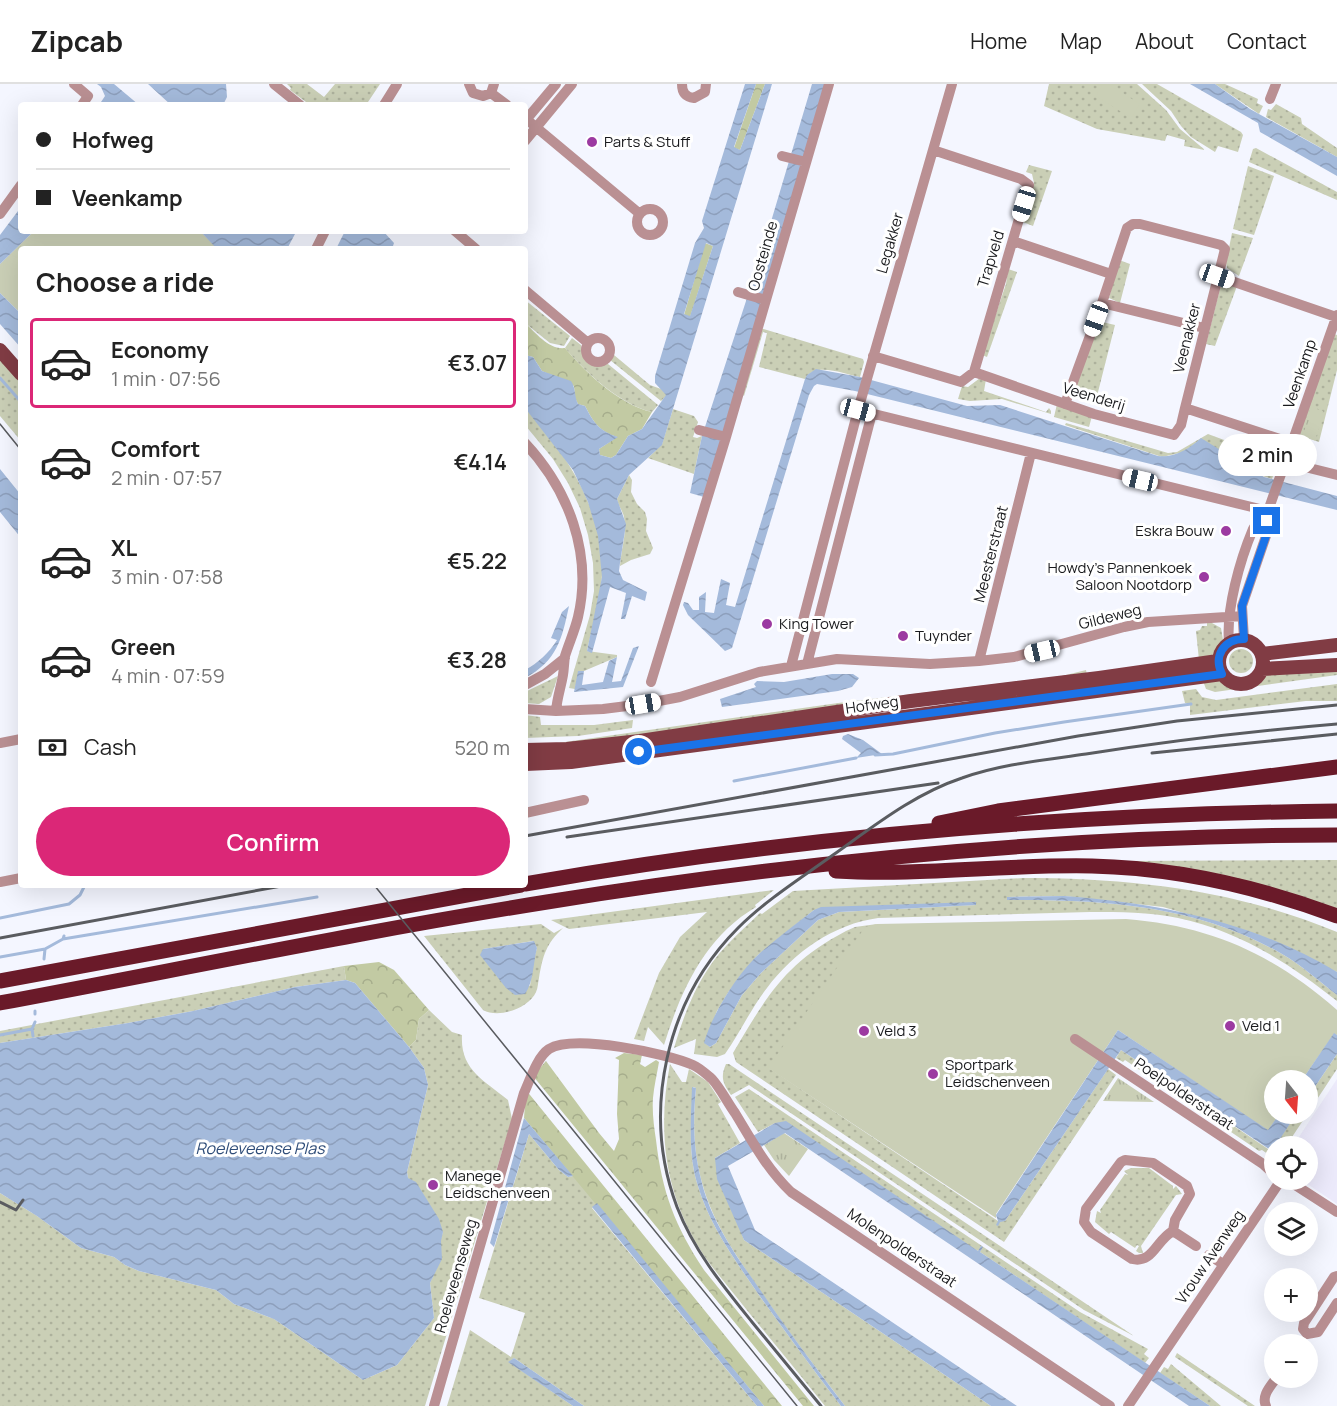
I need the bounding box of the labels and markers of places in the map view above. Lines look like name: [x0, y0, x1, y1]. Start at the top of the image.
place label: Parts & Stuff: [604, 131, 690, 152]
marker: Parts & Stuff: [585, 135, 599, 149]
place label: Eskra Bouw: [1135, 520, 1214, 541]
marker: Eskra Bouw: [1219, 524, 1233, 538]
place label: Howdy's Pannenkoek Saloon Nootdorp: [1048, 557, 1193, 595]
marker: Howdy's Pannenkoek Saloon Nootdorp: [1197, 570, 1211, 584]
place label: King Tower: [779, 613, 854, 634]
marker: King Tower: [760, 617, 774, 631]
place label: Tuynder: [915, 625, 973, 646]
marker: Tuynder: [896, 629, 910, 643]
place label: Veld 1: [1242, 1015, 1280, 1036]
marker: Veld 1: [1223, 1019, 1237, 1033]
place label: Veld 3: [876, 1020, 917, 1041]
marker: Veld 3: [857, 1024, 871, 1038]
place label: Sportpark Leidschenveen: [945, 1054, 1050, 1092]
marker: Sportpark Leidschenveen: [926, 1067, 940, 1081]
place label: Manege Leidschenveen: [445, 1165, 550, 1203]
marker: Manege Leidschenveen: [426, 1178, 440, 1192]

